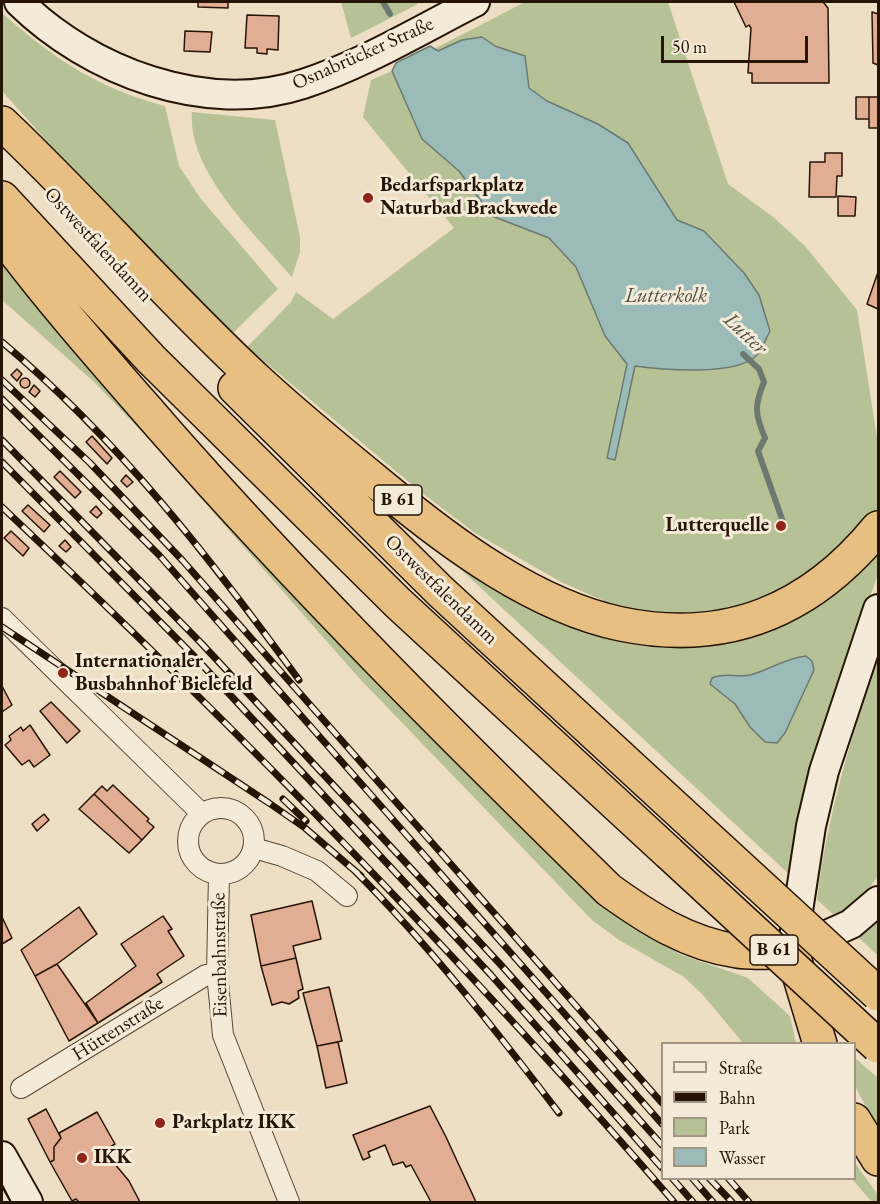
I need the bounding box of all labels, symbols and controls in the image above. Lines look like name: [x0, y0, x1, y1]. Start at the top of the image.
street label: Osnabrücker Straße: [289, 12, 437, 96]
scale bar: [664, 24, 811, 62]
text: 50 m: [672, 35, 707, 58]
place label: Bedarfsparkplatz Naturbad Brackwede: [380, 174, 557, 221]
street label: Ostwestfalendamm: [39, 183, 157, 307]
marker: Bedarfsparkplatz Naturbad Brackwede: [361, 191, 375, 205]
water label: Lutterkolk: [625, 283, 707, 309]
water label: Lutter: [718, 308, 772, 360]
road number: B 61: [374, 485, 422, 515]
place label: Lutterquelle: [665, 514, 769, 538]
marker: Lutterquelle: [774, 519, 788, 533]
street label: Ostwestfalendamm: [379, 530, 503, 650]
place label: Internationaler Busbahnhof Bielefeld: [75, 650, 253, 697]
marker: Internationaler Busbahnhof Bielefeld: [56, 666, 70, 680]
street label: Eisenbahnstraße: [207, 892, 233, 1018]
road number: B 61: [750, 935, 798, 965]
street label: Hüttenstraße: [68, 992, 168, 1066]
legend: [661, 1042, 856, 1180]
text: Straße: [719, 1056, 762, 1079]
text: Bahn: [719, 1086, 756, 1109]
place label: Parkplatz IKK: [172, 1111, 296, 1135]
marker: Parkplatz IKK: [153, 1116, 167, 1130]
text: Park: [719, 1116, 750, 1139]
place label: IKK: [94, 1146, 132, 1170]
text: Wasser: [719, 1146, 766, 1169]
marker: IKK: [75, 1151, 89, 1165]

